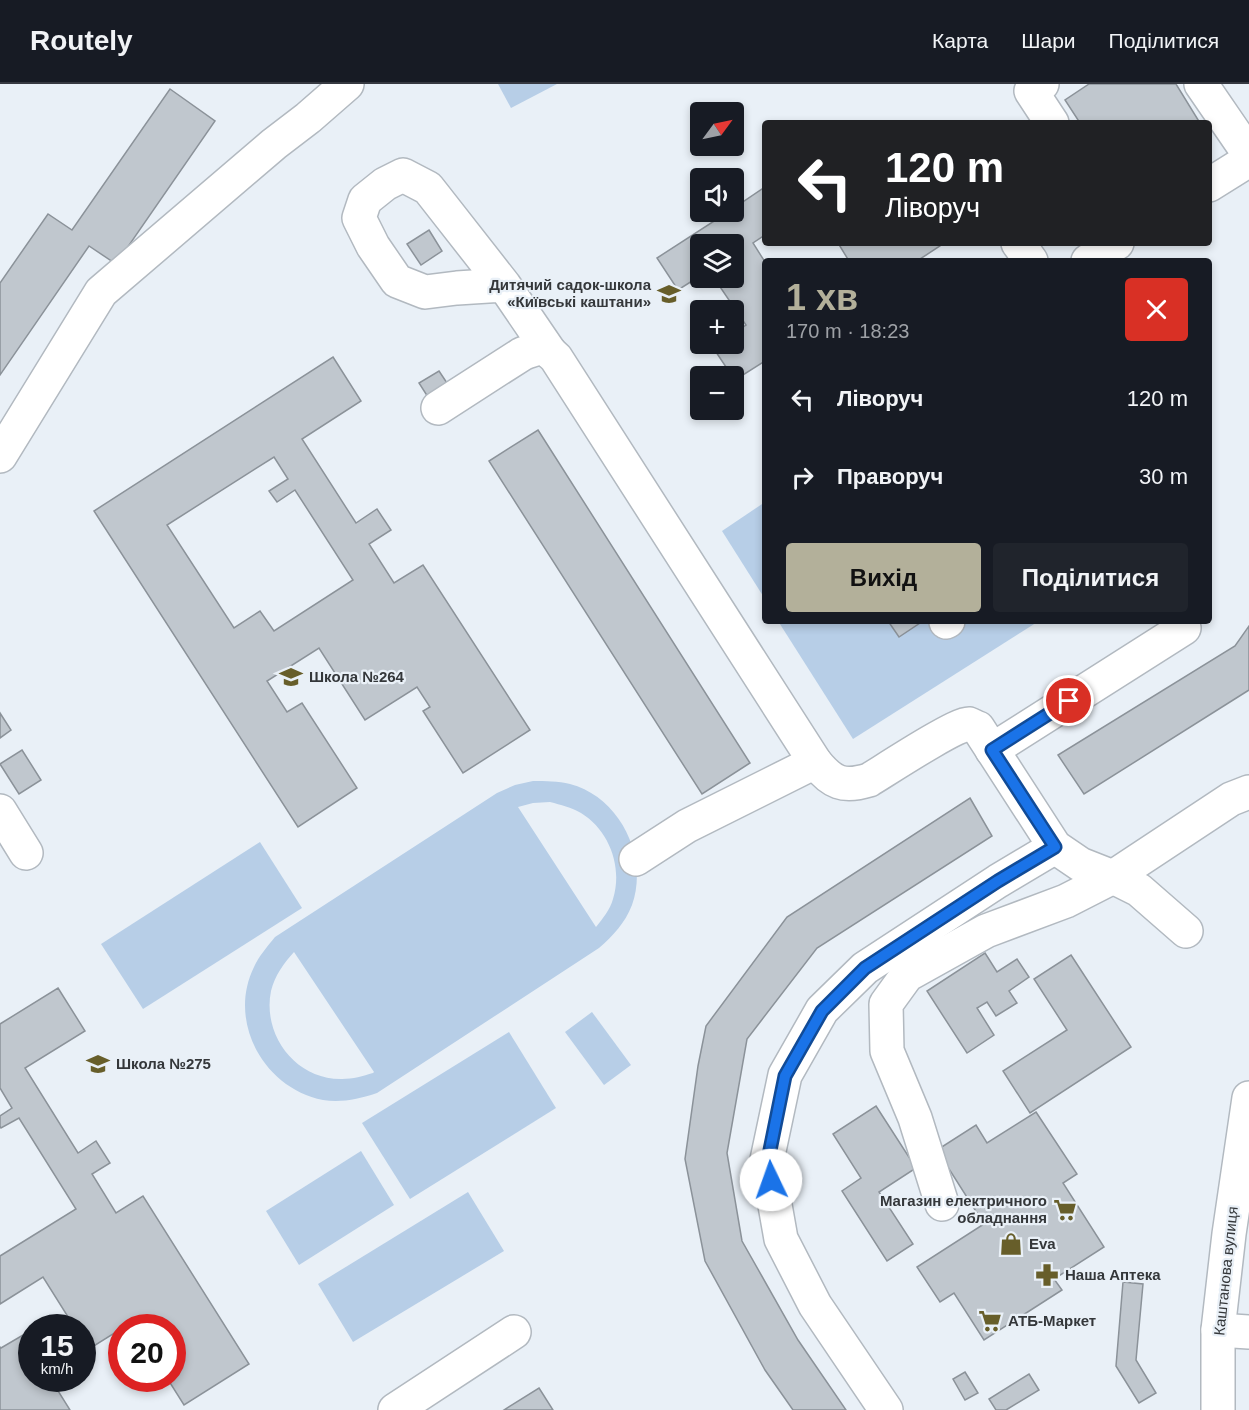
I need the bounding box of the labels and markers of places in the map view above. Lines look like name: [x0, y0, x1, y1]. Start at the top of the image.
place label: Дитячий садок-школа «Київські каштани»: [489, 276, 652, 310]
school or university icon: Дитячий садок-школа «Київські каштани»: [656, 281, 682, 307]
school or university icon: Школа №264: [278, 664, 304, 690]
place label: Школа №264: [309, 668, 405, 685]
pin: [1043, 675, 1094, 726]
school or university icon: Школа №275: [85, 1051, 111, 1077]
place label: Школа №275: [116, 1055, 211, 1072]
place label: Магазин електричного обладнання: [880, 1192, 1047, 1226]
supermarket icon: Магазин електричного обладнання: [1052, 1197, 1078, 1223]
shop icon: Eva: [998, 1231, 1024, 1257]
place label: Eva: [1029, 1235, 1056, 1252]
pharmacy icon: Наша Аптека: [1034, 1262, 1060, 1288]
place label: Наша Аптека: [1065, 1266, 1161, 1283]
supermarket icon: АТБ-Маркет: [977, 1308, 1003, 1334]
place label: АТБ-Маркет: [1008, 1312, 1096, 1329]

